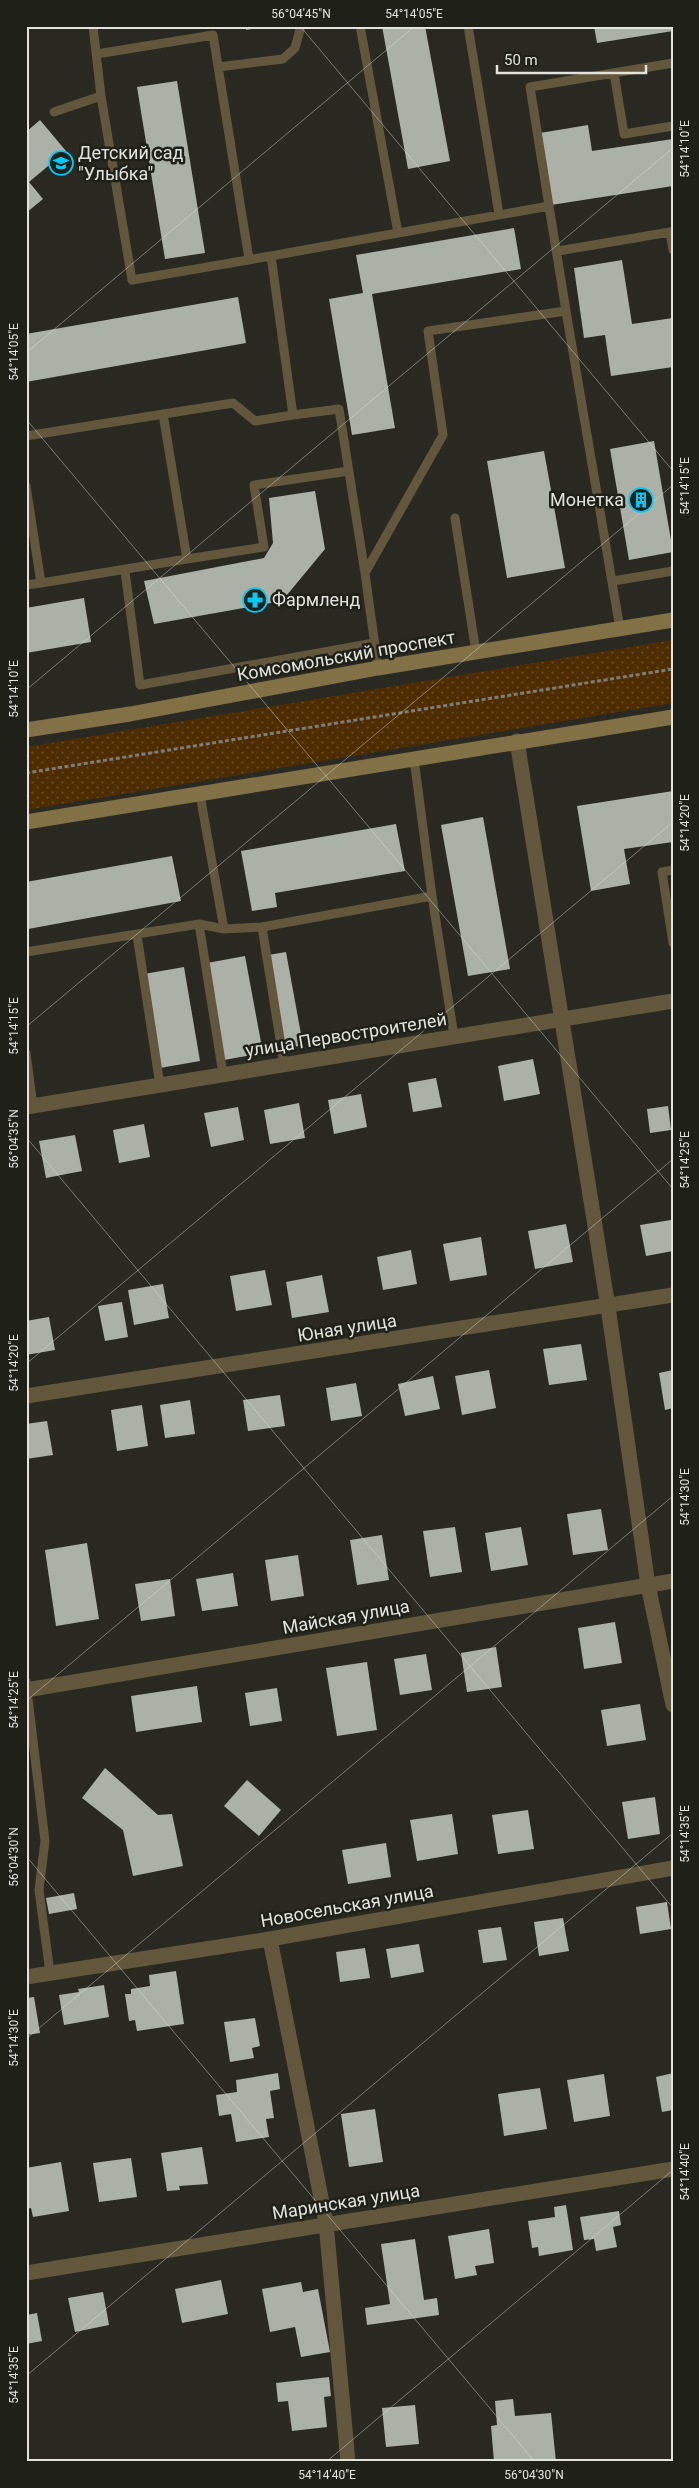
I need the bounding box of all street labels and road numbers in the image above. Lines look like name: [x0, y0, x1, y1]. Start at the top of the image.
street label: Комсомольский проспект: [235, 626, 457, 685]
street label: улица Первостроителей: [244, 1008, 448, 1061]
street label: Юная улица: [296, 1309, 398, 1346]
street label: Майская улица: [281, 1595, 411, 1638]
street label: Новосельская улица: [259, 1880, 435, 1931]
street label: Маринская улица: [271, 2179, 421, 2224]

